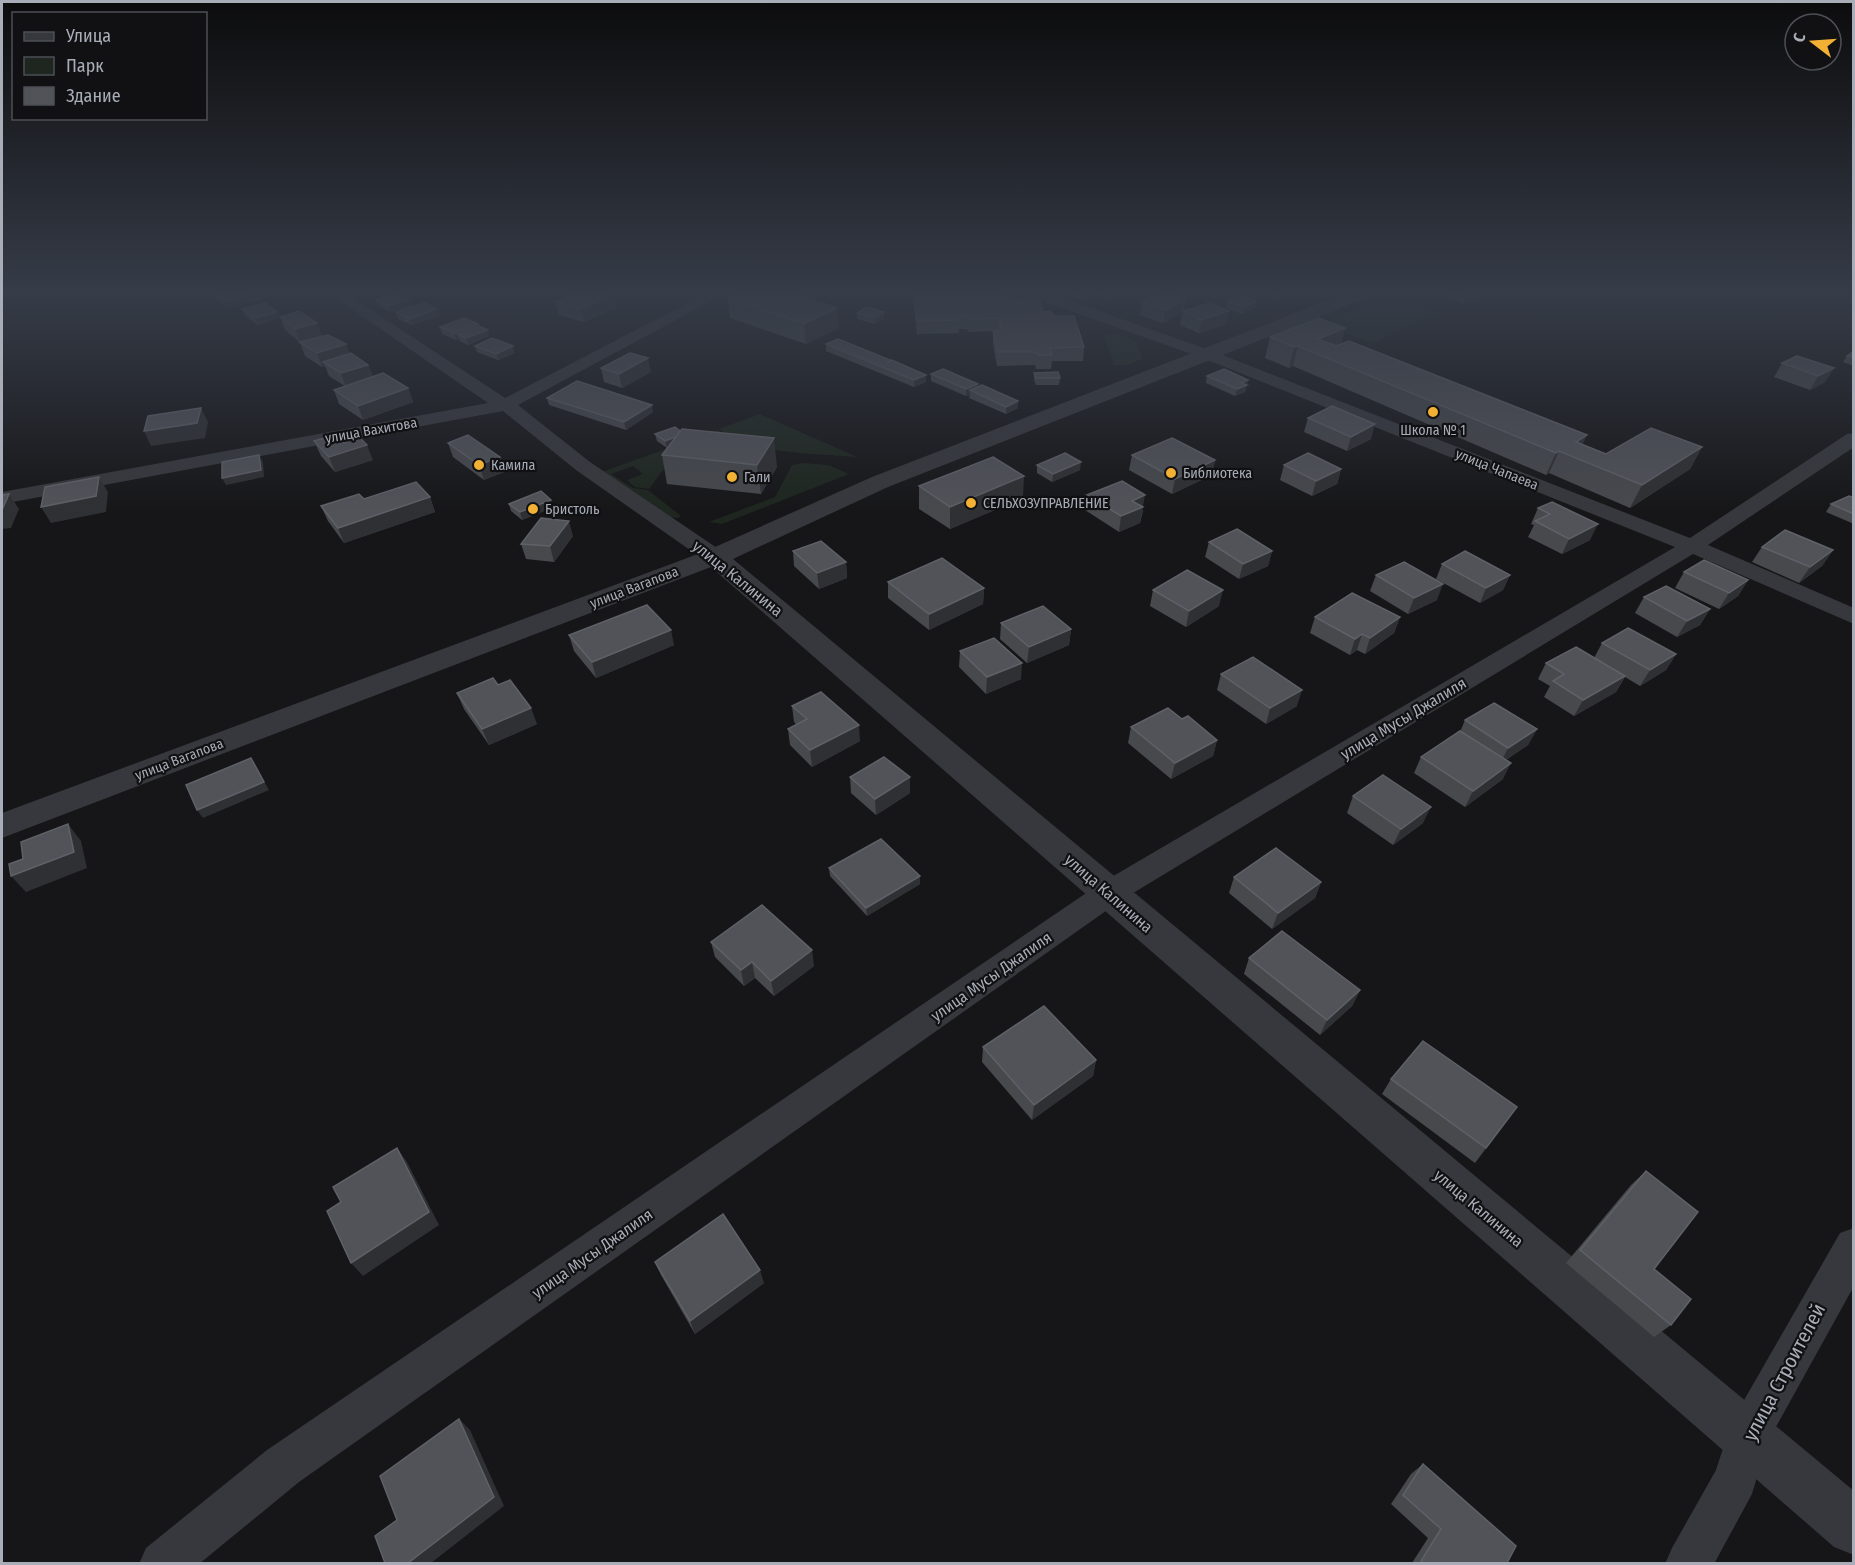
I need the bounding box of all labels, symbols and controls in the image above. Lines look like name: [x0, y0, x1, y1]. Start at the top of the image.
legend: [12, 12, 207, 120]
north arrow: [1783, 12, 1843, 72]
text: Улица: [65, 25, 111, 47]
text: С: [1789, 30, 1810, 45]
text: Парк: [66, 55, 104, 77]
text: Здание: [66, 85, 121, 107]
marker: Школа № 1: [1426, 405, 1440, 419]
street label: улица Вахитова: [324, 414, 418, 447]
place label: Школа № 1: [1400, 422, 1466, 439]
street label: улица Чапаева: [1453, 445, 1541, 494]
place label: Камила: [491, 457, 535, 474]
marker: Камила: [472, 458, 486, 472]
place label: Библиотека: [1183, 465, 1252, 482]
marker: Библиотека: [1164, 466, 1178, 480]
place label: Гали: [744, 469, 771, 486]
marker: Гали: [725, 470, 739, 484]
place label: СЕЛЬХОЗУПРАВЛЕНИЕ: [983, 495, 1109, 512]
marker: СЕЛЬХОЗУПРАВЛЕНИЕ: [964, 496, 978, 510]
place label: Бристоль: [545, 501, 600, 518]
marker: Бристоль: [526, 502, 540, 516]
street label: улица Калинина: [689, 536, 787, 621]
street label: улица Вагапова: [588, 563, 681, 612]
street label: улица Мусы Джалиля: [1337, 673, 1470, 763]
street label: улица Вагапова: [133, 735, 226, 784]
street label: улица Калинина: [1061, 850, 1157, 937]
street label: улица Мусы Джалиля: [927, 928, 1055, 1025]
street label: улица Калинина: [1430, 1166, 1527, 1251]
street label: улица Мусы Джалиля: [528, 1205, 656, 1302]
street label: улица Строителей: [1738, 1299, 1830, 1445]

